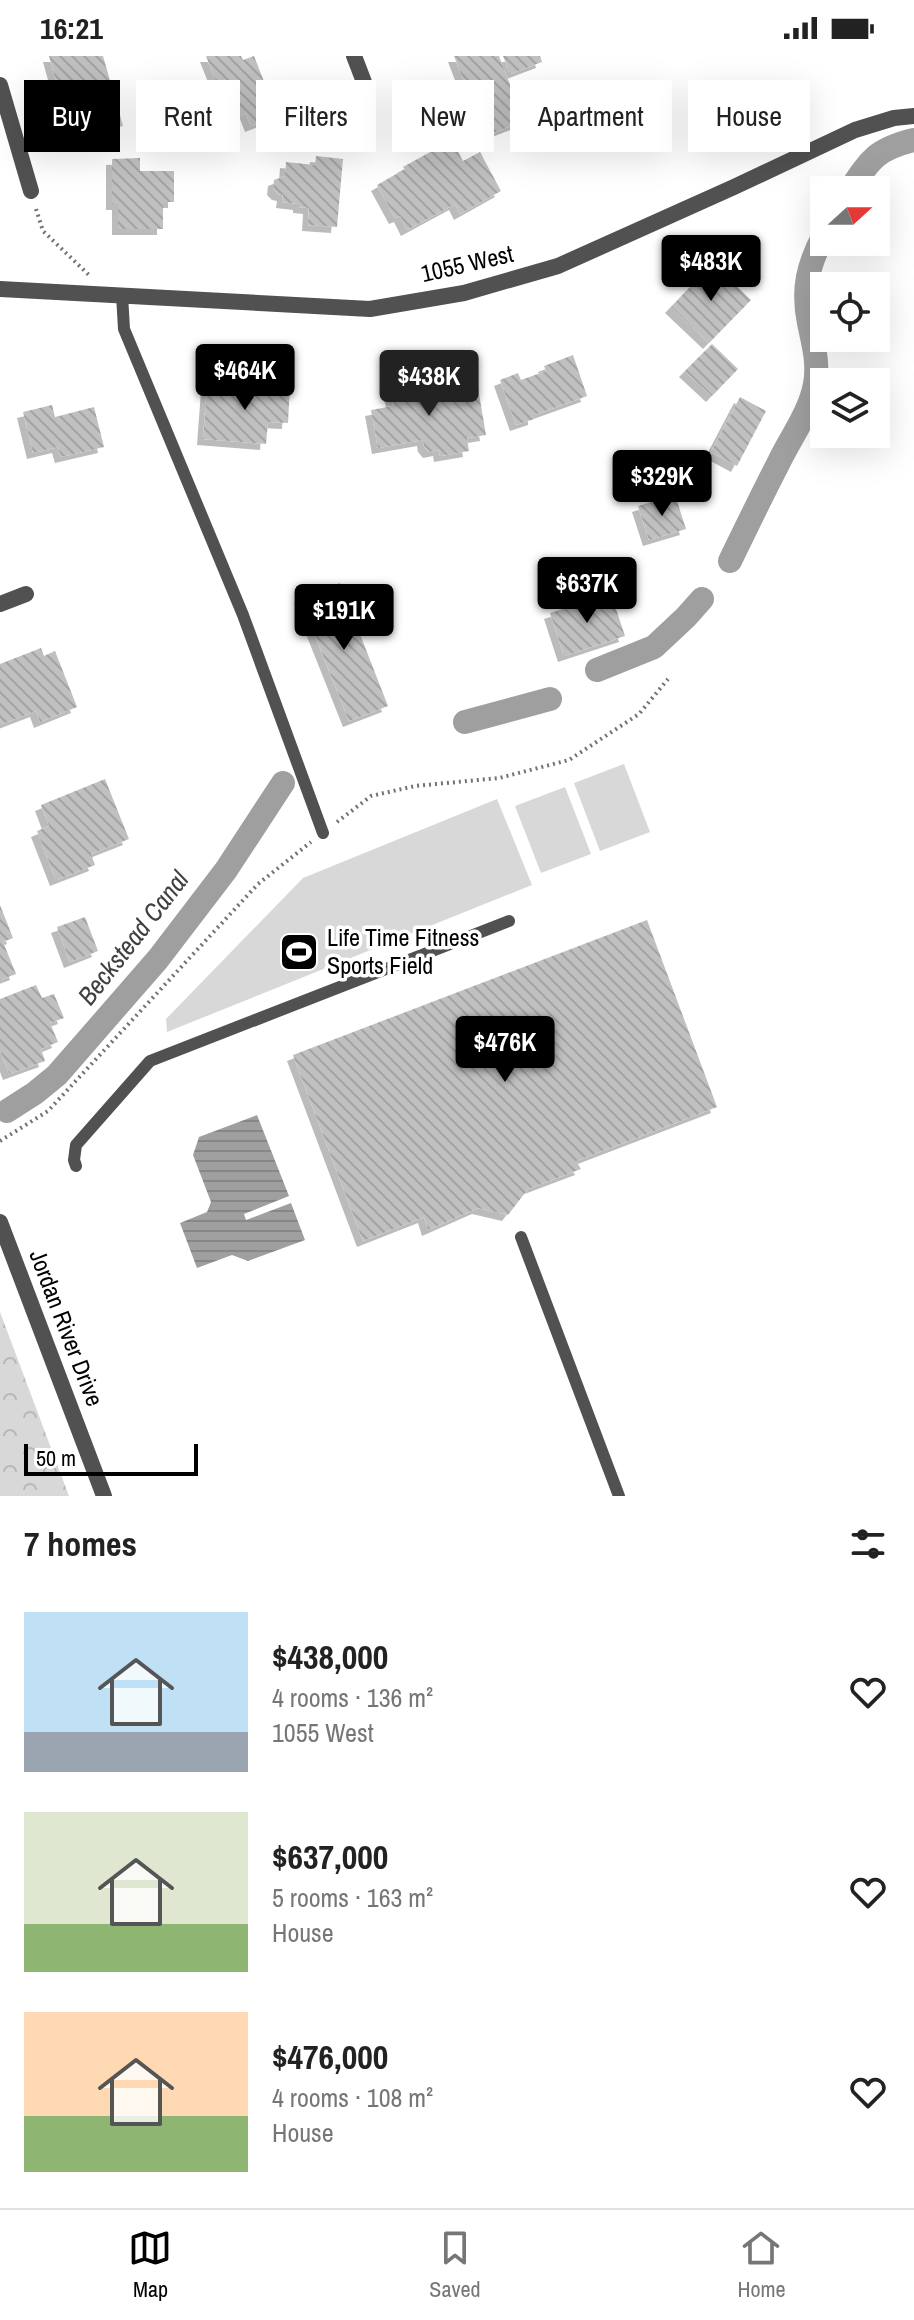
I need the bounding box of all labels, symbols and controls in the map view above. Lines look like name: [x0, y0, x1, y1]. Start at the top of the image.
text: 16:21: [40, 8, 103, 48]
chip: Buy: [24, 80, 120, 152]
chip: Rent: [136, 80, 240, 152]
chip: Filters: [256, 80, 376, 152]
chip: New: [392, 80, 494, 152]
chip: Apartment: [510, 80, 672, 152]
chip: House: [688, 80, 810, 152]
north arrow: [810, 176, 890, 256]
map controls: [810, 176, 890, 448]
pin: $483K: [655, 235, 767, 303]
street label: 1055 West: [418, 237, 517, 289]
text: $483K: [680, 243, 742, 278]
button: locate: [810, 272, 890, 352]
pin: $464K: [189, 344, 301, 412]
pin: $438K: [373, 350, 485, 418]
text: $464K: [214, 352, 276, 387]
text: $438K: [398, 358, 460, 393]
button: layers: [810, 368, 890, 448]
pin: $329K: [606, 450, 718, 518]
text: $329K: [631, 458, 693, 493]
pin: $637K: [531, 557, 643, 625]
text: $637K: [556, 565, 618, 600]
pin: $191K: [288, 584, 400, 652]
text: $191K: [313, 592, 375, 627]
water label: Beckstead Canal: [69, 862, 197, 1012]
place label: Life Time Fitness Sports Field: [327, 921, 479, 981]
sports icon: Life Time Fitness Sports Field: [278, 931, 320, 973]
pin: $476K: [449, 1016, 561, 1084]
text: $476K: [474, 1024, 536, 1059]
street label: Jordan River Drive: [22, 1245, 111, 1410]
scale bar: [24, 1440, 198, 1476]
text: 50 m: [36, 1443, 76, 1473]
text: 7 homes: [24, 1521, 137, 1567]
icon: filters: [846, 1522, 890, 1566]
text: $438,000: [272, 1634, 388, 1680]
icon: home: [88, 1644, 184, 1740]
icon: heart: [846, 1670, 890, 1714]
text: 4 rooms · 136 m²: [272, 1680, 433, 1715]
text: 1055 West: [272, 1715, 374, 1750]
text: $637,000: [272, 1834, 388, 1880]
icon: home: [88, 1844, 184, 1940]
icon: heart: [846, 1870, 890, 1914]
text: 5 rooms · 163 m²: [272, 1880, 433, 1915]
text: House: [272, 1915, 334, 1950]
text: $476,000: [272, 2034, 388, 2080]
icon: home: [88, 2044, 184, 2140]
icon: heart: [846, 2070, 890, 2114]
text: 4 rooms · 108 m²: [272, 2080, 433, 2115]
text: House: [272, 2115, 334, 2150]
tab: Map: [128, 2226, 172, 2304]
tab: Saved: [429, 2226, 481, 2304]
tab: Home: [737, 2226, 786, 2304]

